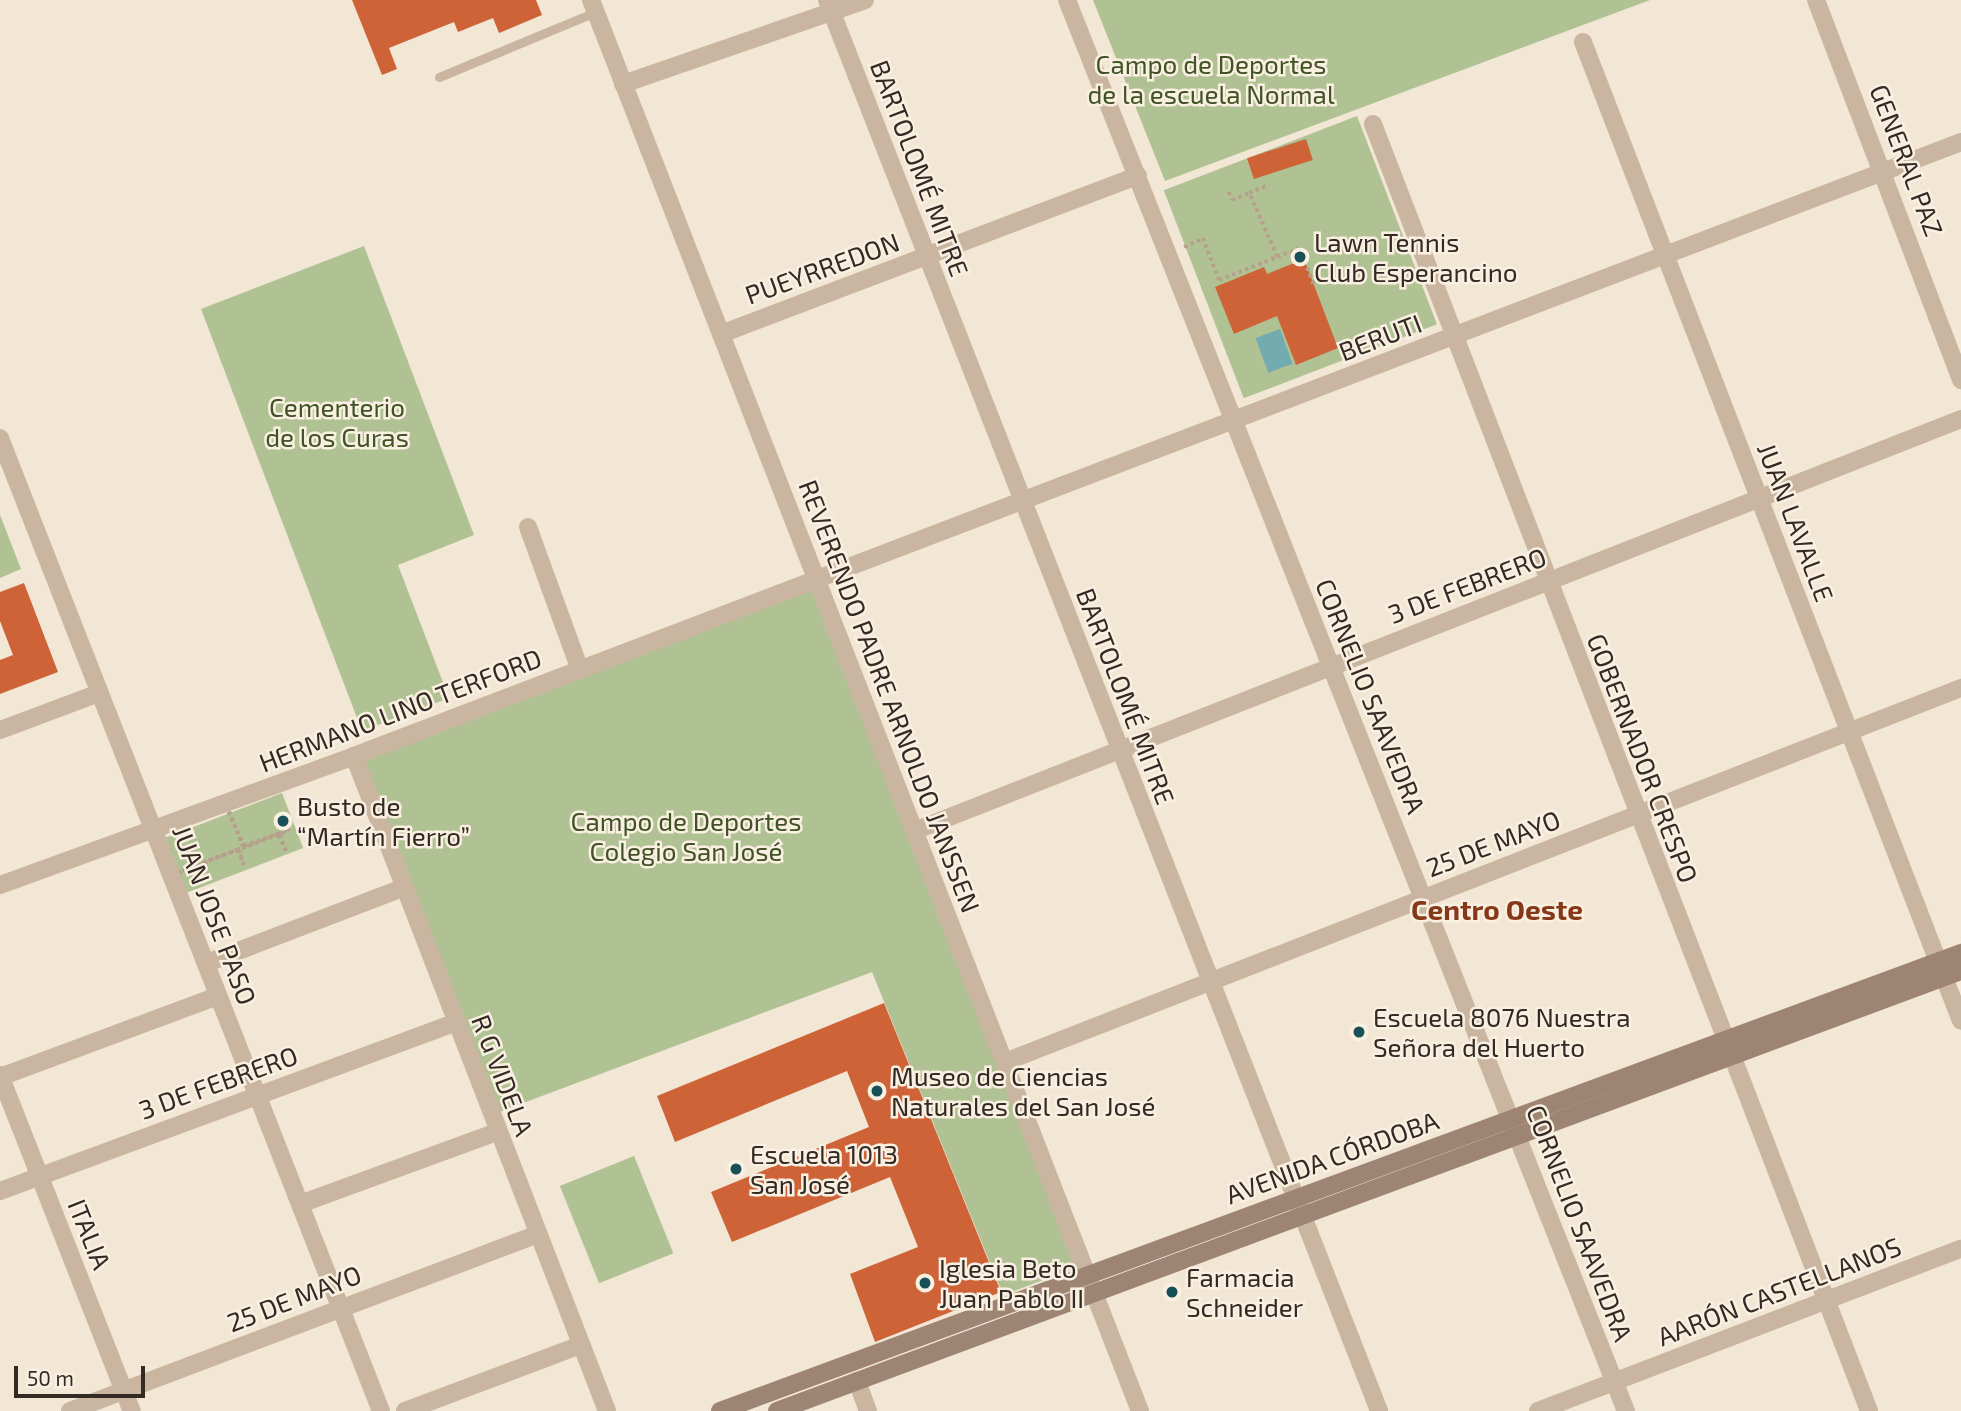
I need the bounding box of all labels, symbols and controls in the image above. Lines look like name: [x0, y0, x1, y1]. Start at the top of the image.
park label: Campo de Deportes de la escuela Normal: [1087, 48, 1335, 110]
street label: BARTOLOMÉ MITRE: [864, 56, 976, 280]
street label: GENERAL PAZ: [1864, 79, 1950, 241]
street label: PUEYRREDON: [741, 226, 903, 310]
place label: Lawn Tennis Club Esperancino: [1314, 226, 1518, 288]
marker: Lawn Tennis Club Esperancino: [1292, 249, 1308, 265]
street label: BERUTI: [1334, 307, 1426, 367]
park label: Cementerio de los Curas: [265, 391, 409, 452]
street label: JUAN LAVALLE: [1751, 438, 1841, 606]
street label: REVERENDO PADRE ARNOLDO JANSSEN: [793, 475, 987, 917]
street label: 3 DE FEBRERO: [1384, 541, 1550, 629]
street label: CORNELIO SAAVEDRA: [1310, 574, 1432, 818]
street label: BARTOLOMÉ MITRE: [1070, 584, 1182, 808]
street label: GOBERNADOR CRESPO: [1581, 629, 1705, 887]
street label: HERMANO LINO TERFORD: [254, 642, 546, 778]
place label: Busto de “Martín Fierro”: [297, 790, 470, 852]
street label: 25 DE MAYO: [1421, 803, 1565, 883]
park label: Campo de Deportes Colegio San José: [571, 805, 801, 866]
marker: Busto de “Martín Fierro”: [275, 813, 291, 829]
street label: JUAN JOSE PASO: [166, 821, 264, 1009]
district label: Centro Oeste: [1411, 892, 1583, 926]
place label: Escuela 8076 Nuestra Señora del Huerto: [1373, 1001, 1630, 1062]
street label: R G VIDELA: [466, 1010, 540, 1140]
marker: Escuela 8076 Nuestra Señora del Huerto: [1351, 1024, 1367, 1040]
street label: 3 DE FEBRERO: [134, 1039, 302, 1125]
place label: Museo de Ciencias Naturales del San José: [891, 1060, 1157, 1122]
marker: Museo de Ciencias Naturales del San José: [869, 1083, 885, 1099]
street label: CORNELIO SAAVEDRA: [1521, 1101, 1639, 1345]
street label: AVENIDA CÓRDOBA: [1221, 1104, 1443, 1210]
place label: Escuela 1013 San José: [750, 1138, 898, 1200]
marker: Escuela 1013 San José: [728, 1161, 744, 1177]
street label: ITALIA: [62, 1194, 118, 1274]
street label: AARÓN CASTELLANOS: [1653, 1230, 1905, 1352]
place label: Iglesia Beto Juan Pablo II: [939, 1252, 1084, 1314]
street label: 25 DE MAYO: [222, 1258, 366, 1338]
place label: Farmacia Schneider: [1186, 1261, 1303, 1322]
marker: Iglesia Beto Juan Pablo II: [917, 1275, 933, 1291]
marker: Farmacia Schneider: [1164, 1284, 1180, 1300]
scale bar: [18, 1352, 149, 1396]
text: 50 m: [27, 1365, 74, 1390]

